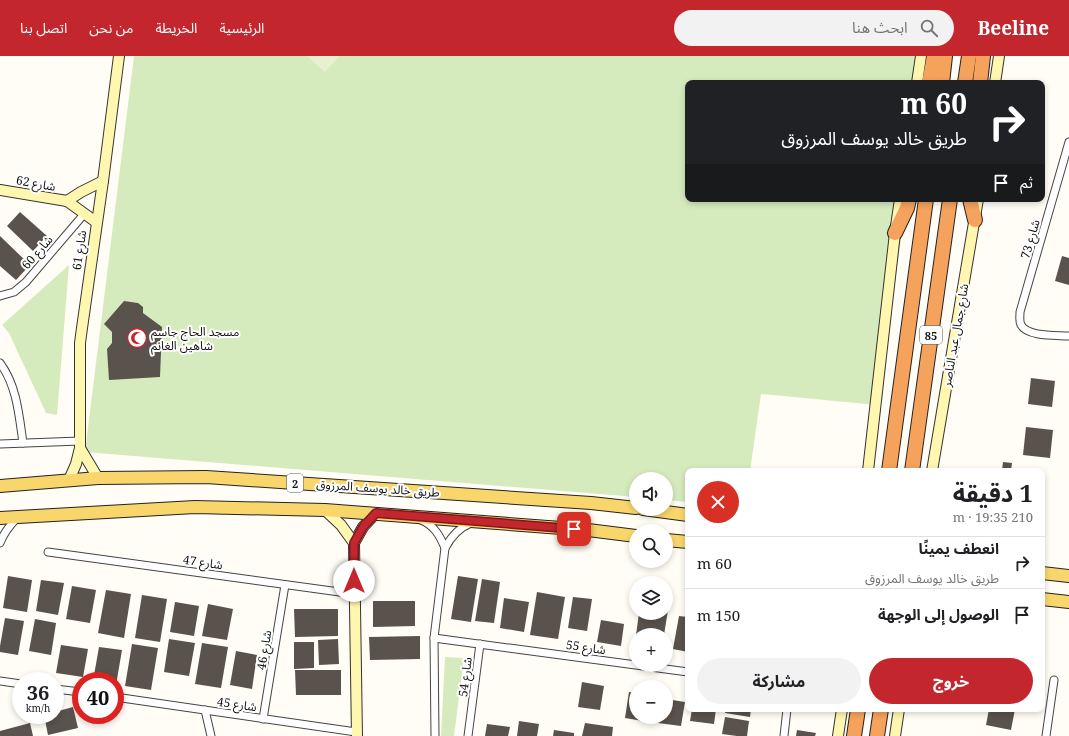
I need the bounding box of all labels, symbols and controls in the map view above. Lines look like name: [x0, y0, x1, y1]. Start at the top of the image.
search box: [674, 10, 954, 46]
text: Beeline: [978, 15, 1049, 41]
text: ابحث هنا: [852, 17, 908, 37]
icon: search: [918, 17, 940, 39]
text: اتصل بنا: [20, 18, 67, 37]
text: من نحن: [89, 18, 133, 37]
text: الخريطة: [155, 18, 197, 37]
text: الرئيسية: [219, 18, 264, 37]
text: 60 m: [900, 84, 967, 122]
icon: right: [981, 96, 1033, 148]
text: طريق خالد يوسف المرزوق: [781, 126, 967, 150]
street label: شارع 62: [15, 171, 57, 196]
icon: arrive: [990, 172, 1012, 194]
text: ثم: [1020, 172, 1033, 192]
street label: شارع 73: [1016, 217, 1045, 261]
street label: شارع 61: [68, 229, 91, 271]
street label: شارع 60: [17, 231, 57, 273]
street label: شارع جمال عبد الناصر: [937, 282, 973, 389]
place label: مسجد الحاج جاسم شاهين الغانم: [151, 323, 239, 355]
road number: 85: [920, 326, 942, 344]
mosque icon: مسجد الحاج جاسم شاهين الغانم: [126, 327, 148, 349]
map controls: [629, 472, 673, 724]
button: sound: [629, 472, 673, 516]
road number: 2: [287, 474, 303, 492]
street label: طريق خالد يوسف المرزوق: [316, 475, 440, 501]
text: 1 دقيقة: [953, 476, 1033, 509]
button: close: [697, 481, 739, 523]
text: 210 m · 19:35: [953, 508, 1033, 526]
pin: [557, 512, 591, 546]
icon: arrive: [563, 518, 585, 540]
button: search: [629, 524, 673, 568]
text: انعطف يمينًا: [918, 538, 999, 558]
street label: شارع 47: [182, 551, 224, 574]
icon: right: [1011, 552, 1033, 574]
text: 60 m: [697, 553, 732, 573]
position arrow: [333, 560, 375, 602]
text: طريق خالد يوسف المرزوق: [865, 569, 999, 587]
button: layers: [629, 576, 673, 620]
text: الوصول إلى الوجهة: [878, 604, 999, 624]
icon: arrive: [1011, 604, 1033, 626]
text: 150 m: [697, 605, 740, 625]
button: +: [629, 628, 673, 672]
street label: شارع 46: [252, 629, 277, 671]
street label: شارع 55: [565, 636, 607, 659]
street label: شارع 54: [454, 656, 477, 698]
button: مشاركة: [697, 658, 861, 704]
button: خروج: [869, 658, 1033, 704]
speed limit sign: 40: [72, 672, 124, 724]
text: 36: [27, 679, 49, 706]
button: −: [629, 680, 673, 724]
street label: شارع 45: [216, 693, 258, 716]
text: km/h: [26, 701, 50, 715]

